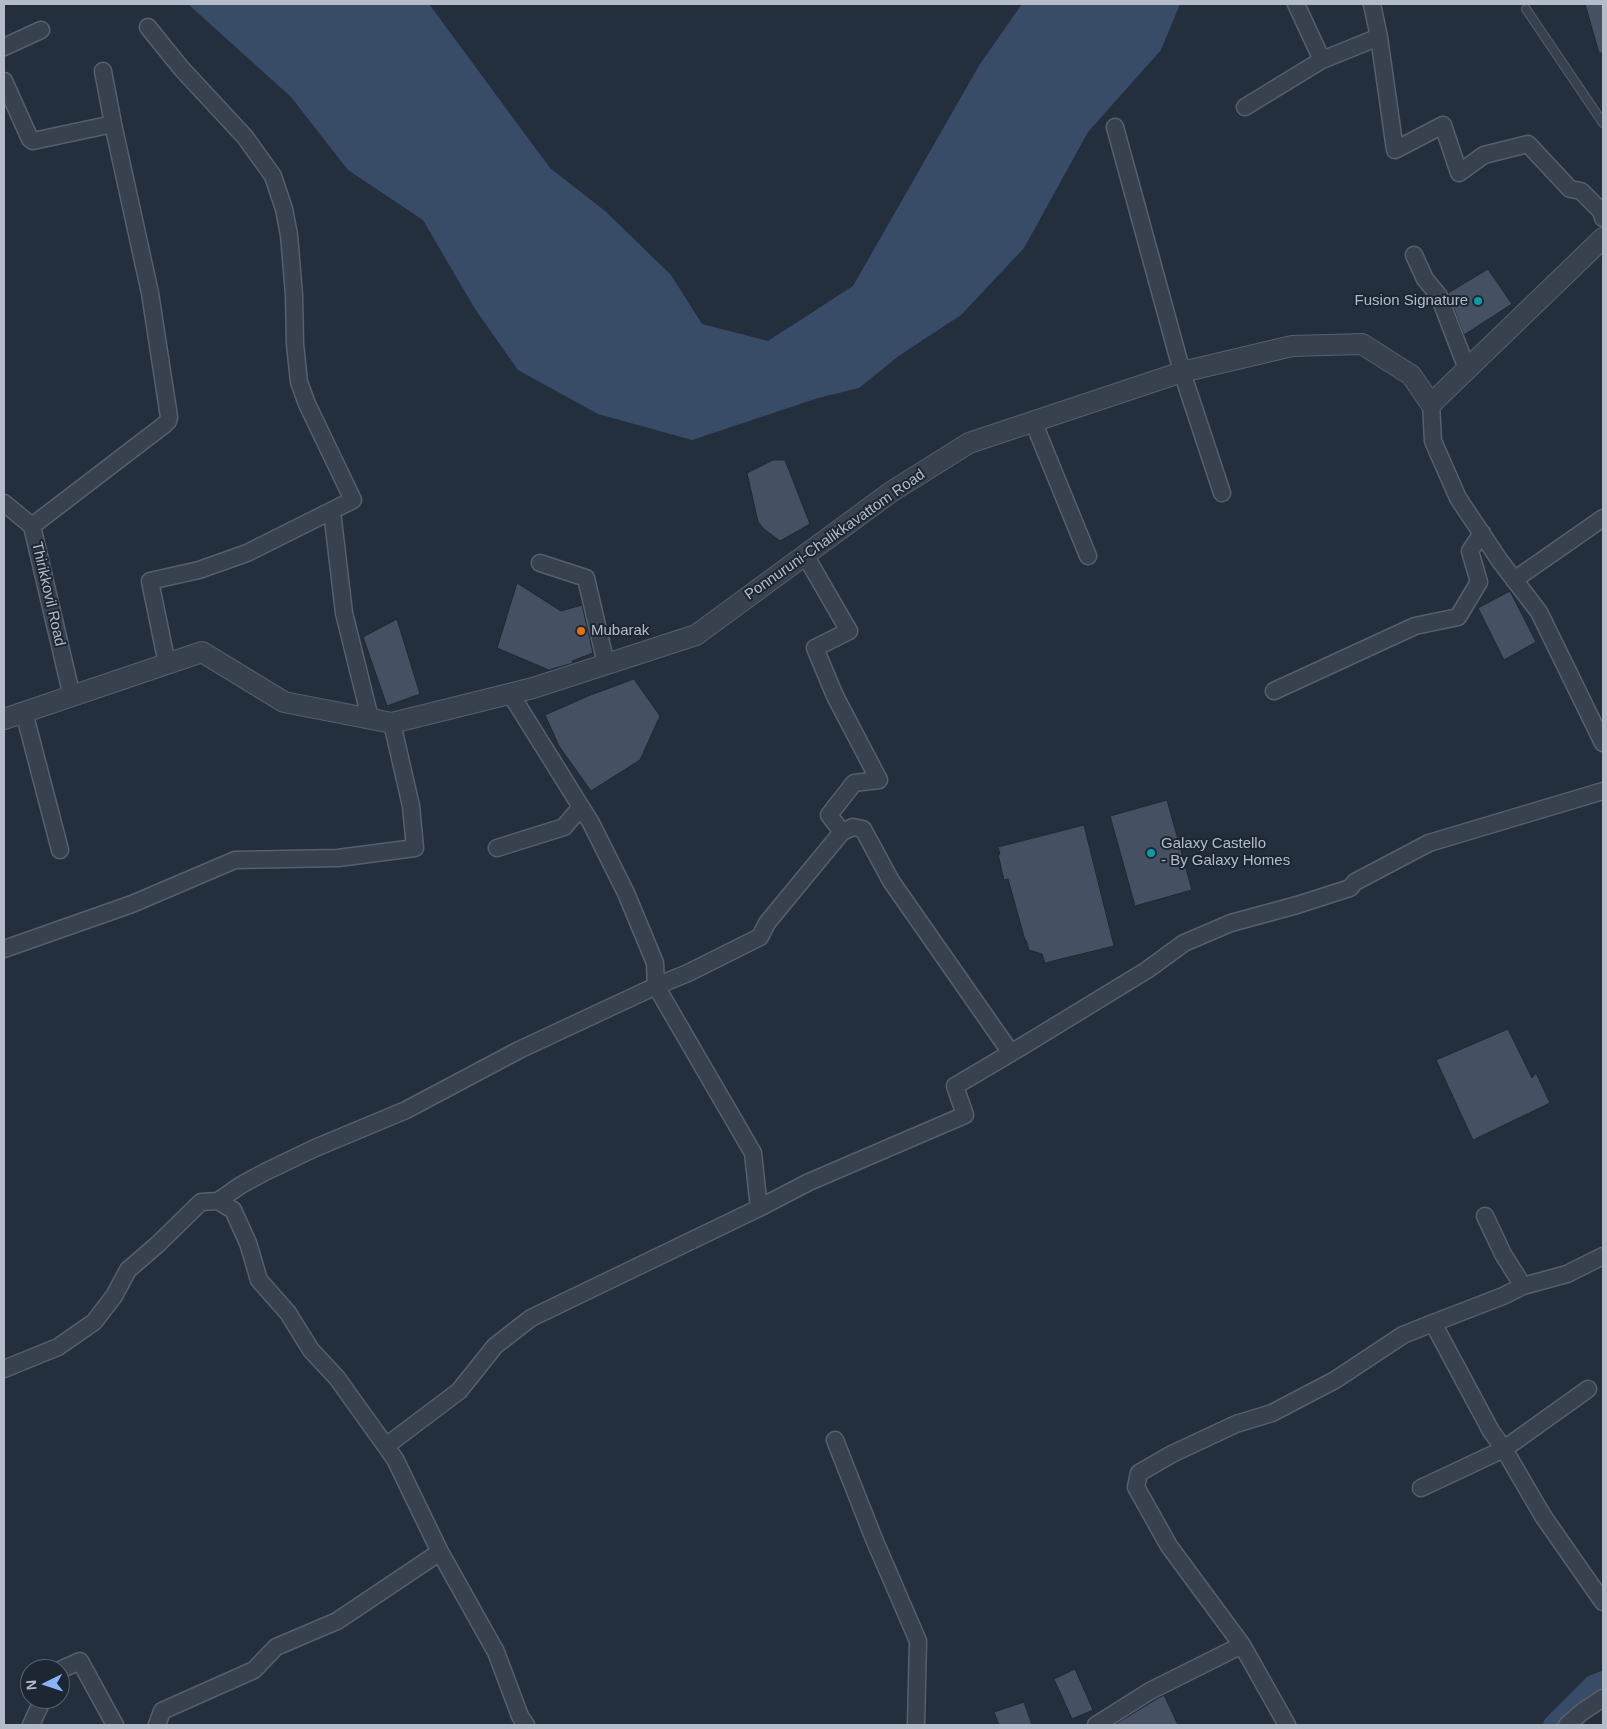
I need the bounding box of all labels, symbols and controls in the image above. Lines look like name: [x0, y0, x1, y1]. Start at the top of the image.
place label: Fusion Signature: [1355, 292, 1468, 310]
marker: Fusion Signature: [1472, 295, 1484, 307]
street label: Ponnuruni-Chalikkavattom Road: [741, 466, 929, 604]
street label: Thirikkovil Road: [27, 540, 69, 648]
place label: Mubarak: [591, 622, 649, 640]
marker: Mubarak: [575, 625, 587, 637]
place label: Galaxy Castello - By Galaxy Homes: [1161, 835, 1290, 870]
marker: Galaxy Castello - By Galaxy Homes: [1145, 847, 1157, 859]
north arrow: [20, 1659, 70, 1709]
text: N: [23, 1679, 39, 1691]

